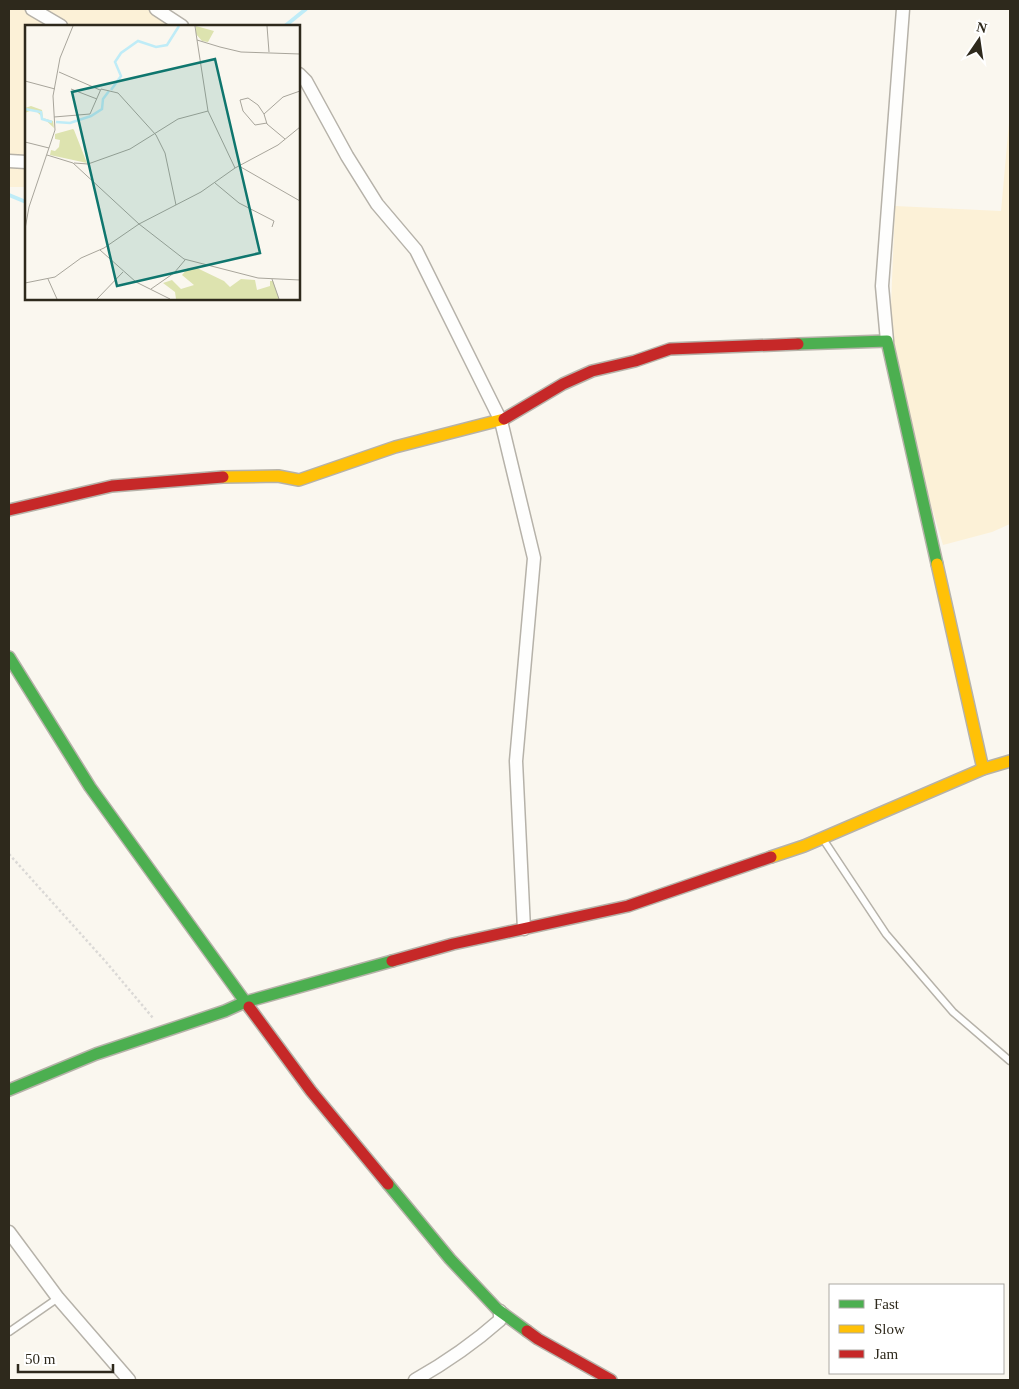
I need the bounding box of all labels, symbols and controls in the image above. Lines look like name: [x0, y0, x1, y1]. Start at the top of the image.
north arrow: [954, 15, 1004, 65]
text: N: [975, 19, 988, 36]
inset map: [25, 25, 300, 300]
legend: [829, 1284, 1004, 1374]
text: Fast: [874, 1296, 900, 1312]
text: Slow: [874, 1321, 905, 1337]
scale bar: [18, 1342, 112, 1374]
text: Jam: [874, 1346, 898, 1362]
text: 50 m: [25, 1351, 56, 1367]

